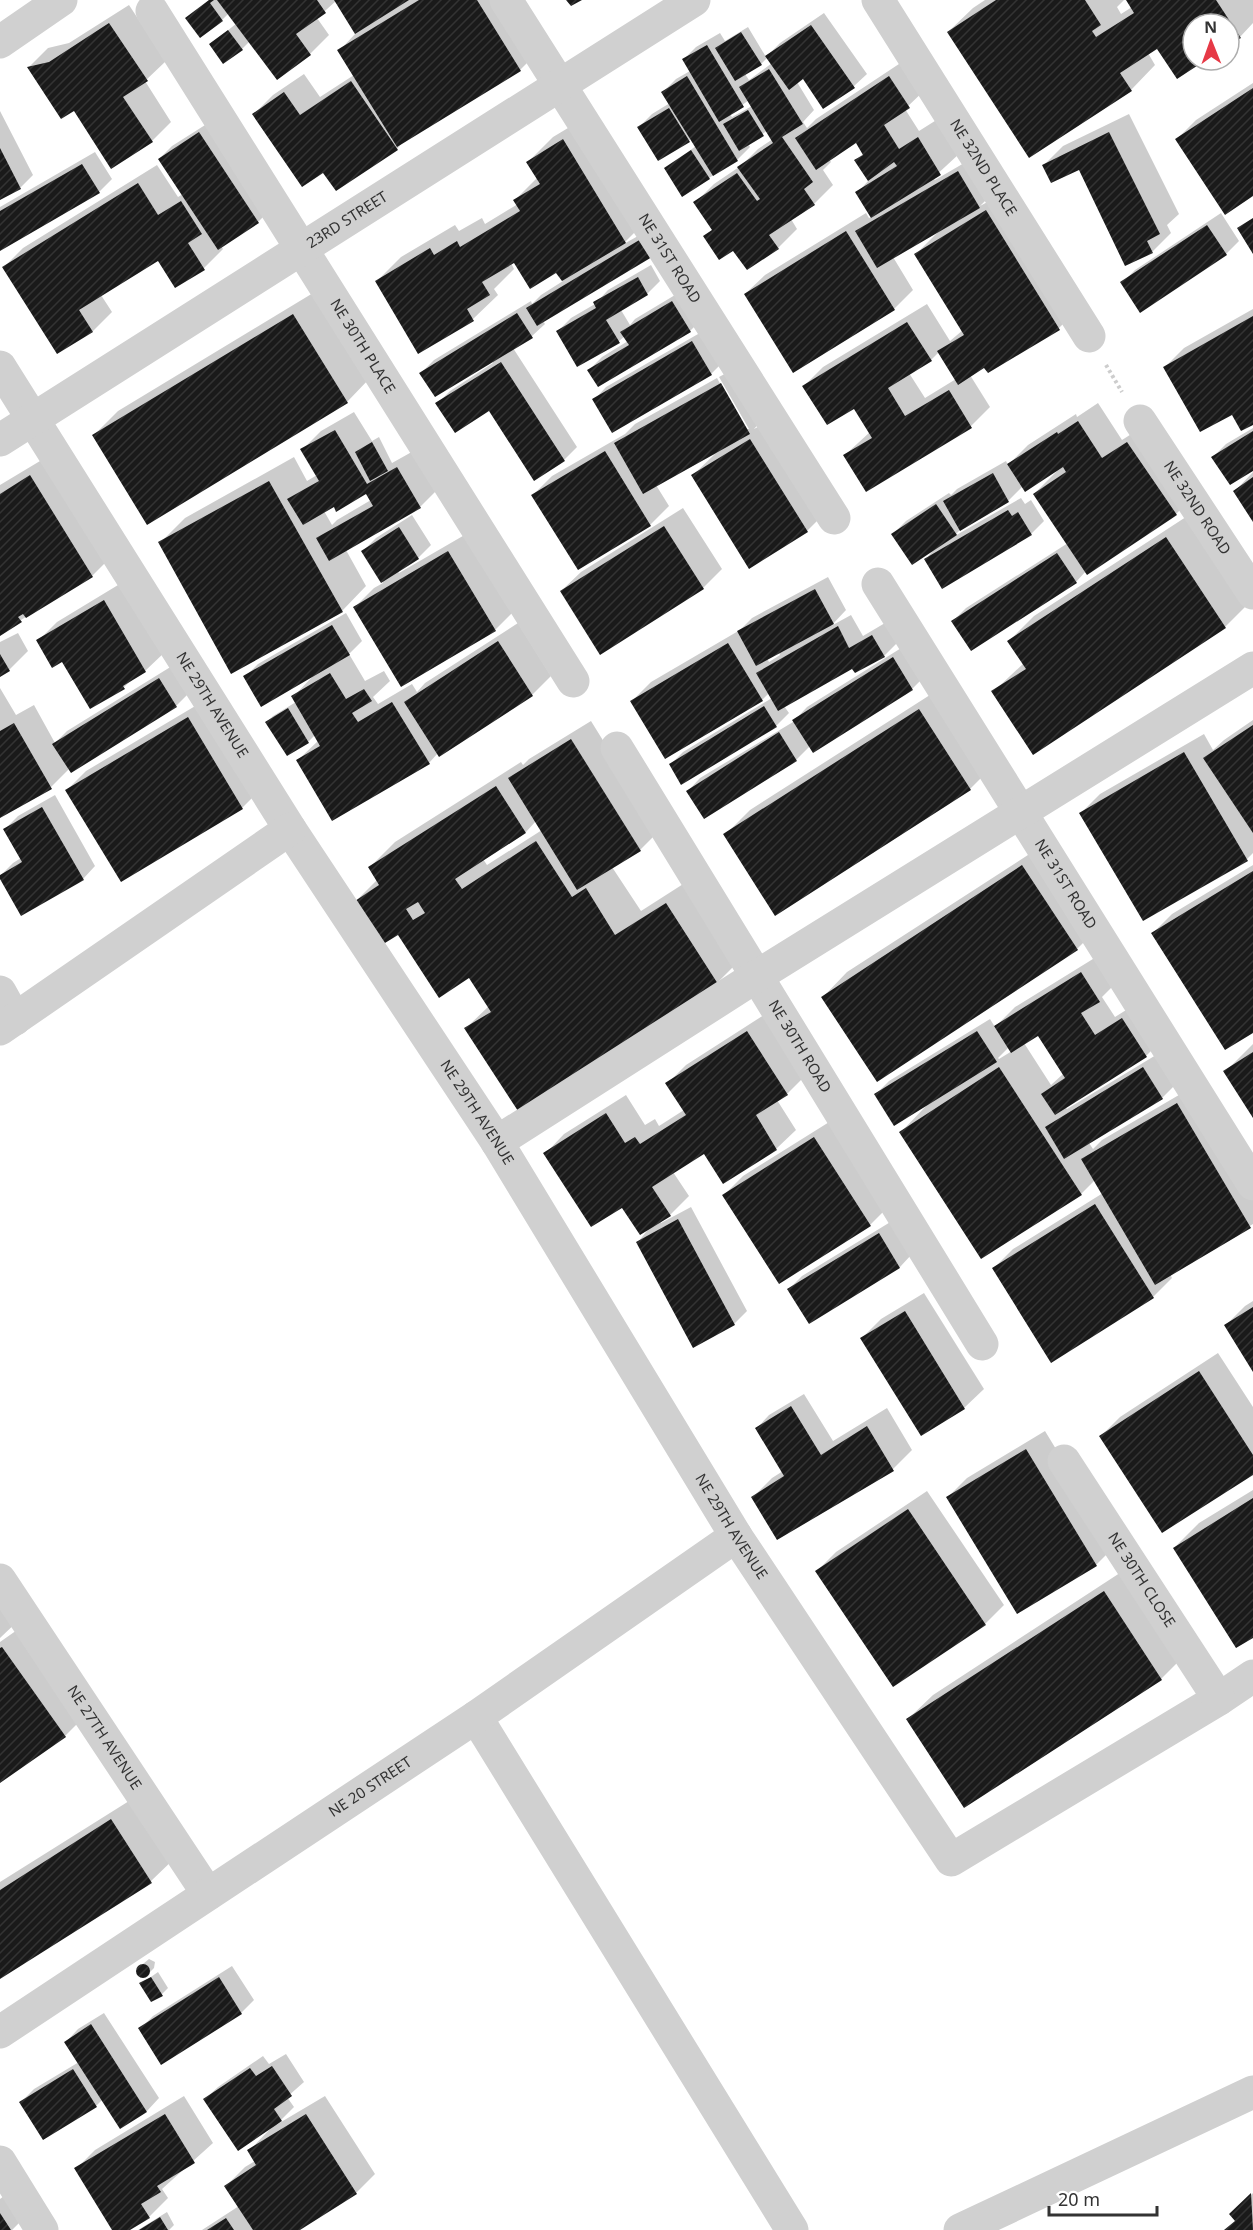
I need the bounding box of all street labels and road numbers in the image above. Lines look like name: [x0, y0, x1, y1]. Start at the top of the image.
street label: NE 32ND PLACE: [946, 115, 1022, 220]
street label: 23RD STREET: [302, 186, 391, 252]
street label: NE 31ST ROAD: [635, 209, 706, 307]
street label: NE 30TH PLACE: [326, 295, 401, 397]
street label: NE 32ND ROAD: [1160, 457, 1236, 558]
street label: NE 29TH AVENUE: [172, 648, 254, 761]
street label: NE 31ST ROAD: [1031, 835, 1102, 933]
street label: NE 30TH ROAD: [765, 996, 837, 1096]
street label: NE 29TH AVENUE: [436, 1056, 519, 1168]
street label: NE 29TH AVENUE: [691, 1469, 773, 1583]
street label: NE 30TH CLOSE: [1104, 1528, 1181, 1631]
street label: NE 27TH AVENUE: [63, 1681, 147, 1793]
street label: NE 20 STREET: [324, 1751, 416, 1821]

